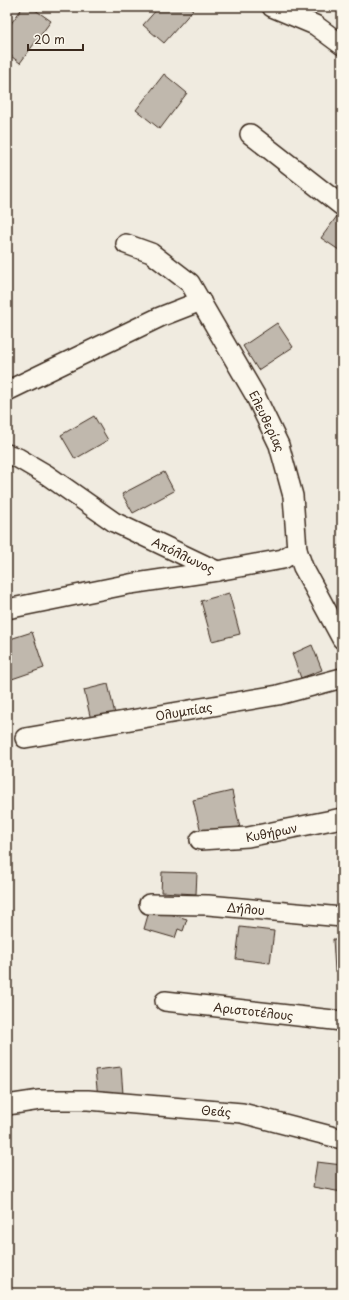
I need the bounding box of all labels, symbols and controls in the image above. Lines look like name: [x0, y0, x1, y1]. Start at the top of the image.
scale bar: [28, 26, 83, 52]
text: 20 m: [34, 30, 65, 48]
street label: Ελευθερίας: [245, 387, 289, 454]
street label: Απόλλωνος: [149, 532, 218, 578]
street label: Ολυμπίας: [154, 697, 214, 725]
street label: Κυθήρων: [244, 818, 299, 846]
street label: Δήλου: [226, 898, 266, 919]
street label: Αριστοτέλους: [213, 998, 294, 1024]
street label: Θεάς: [201, 1101, 232, 1121]

